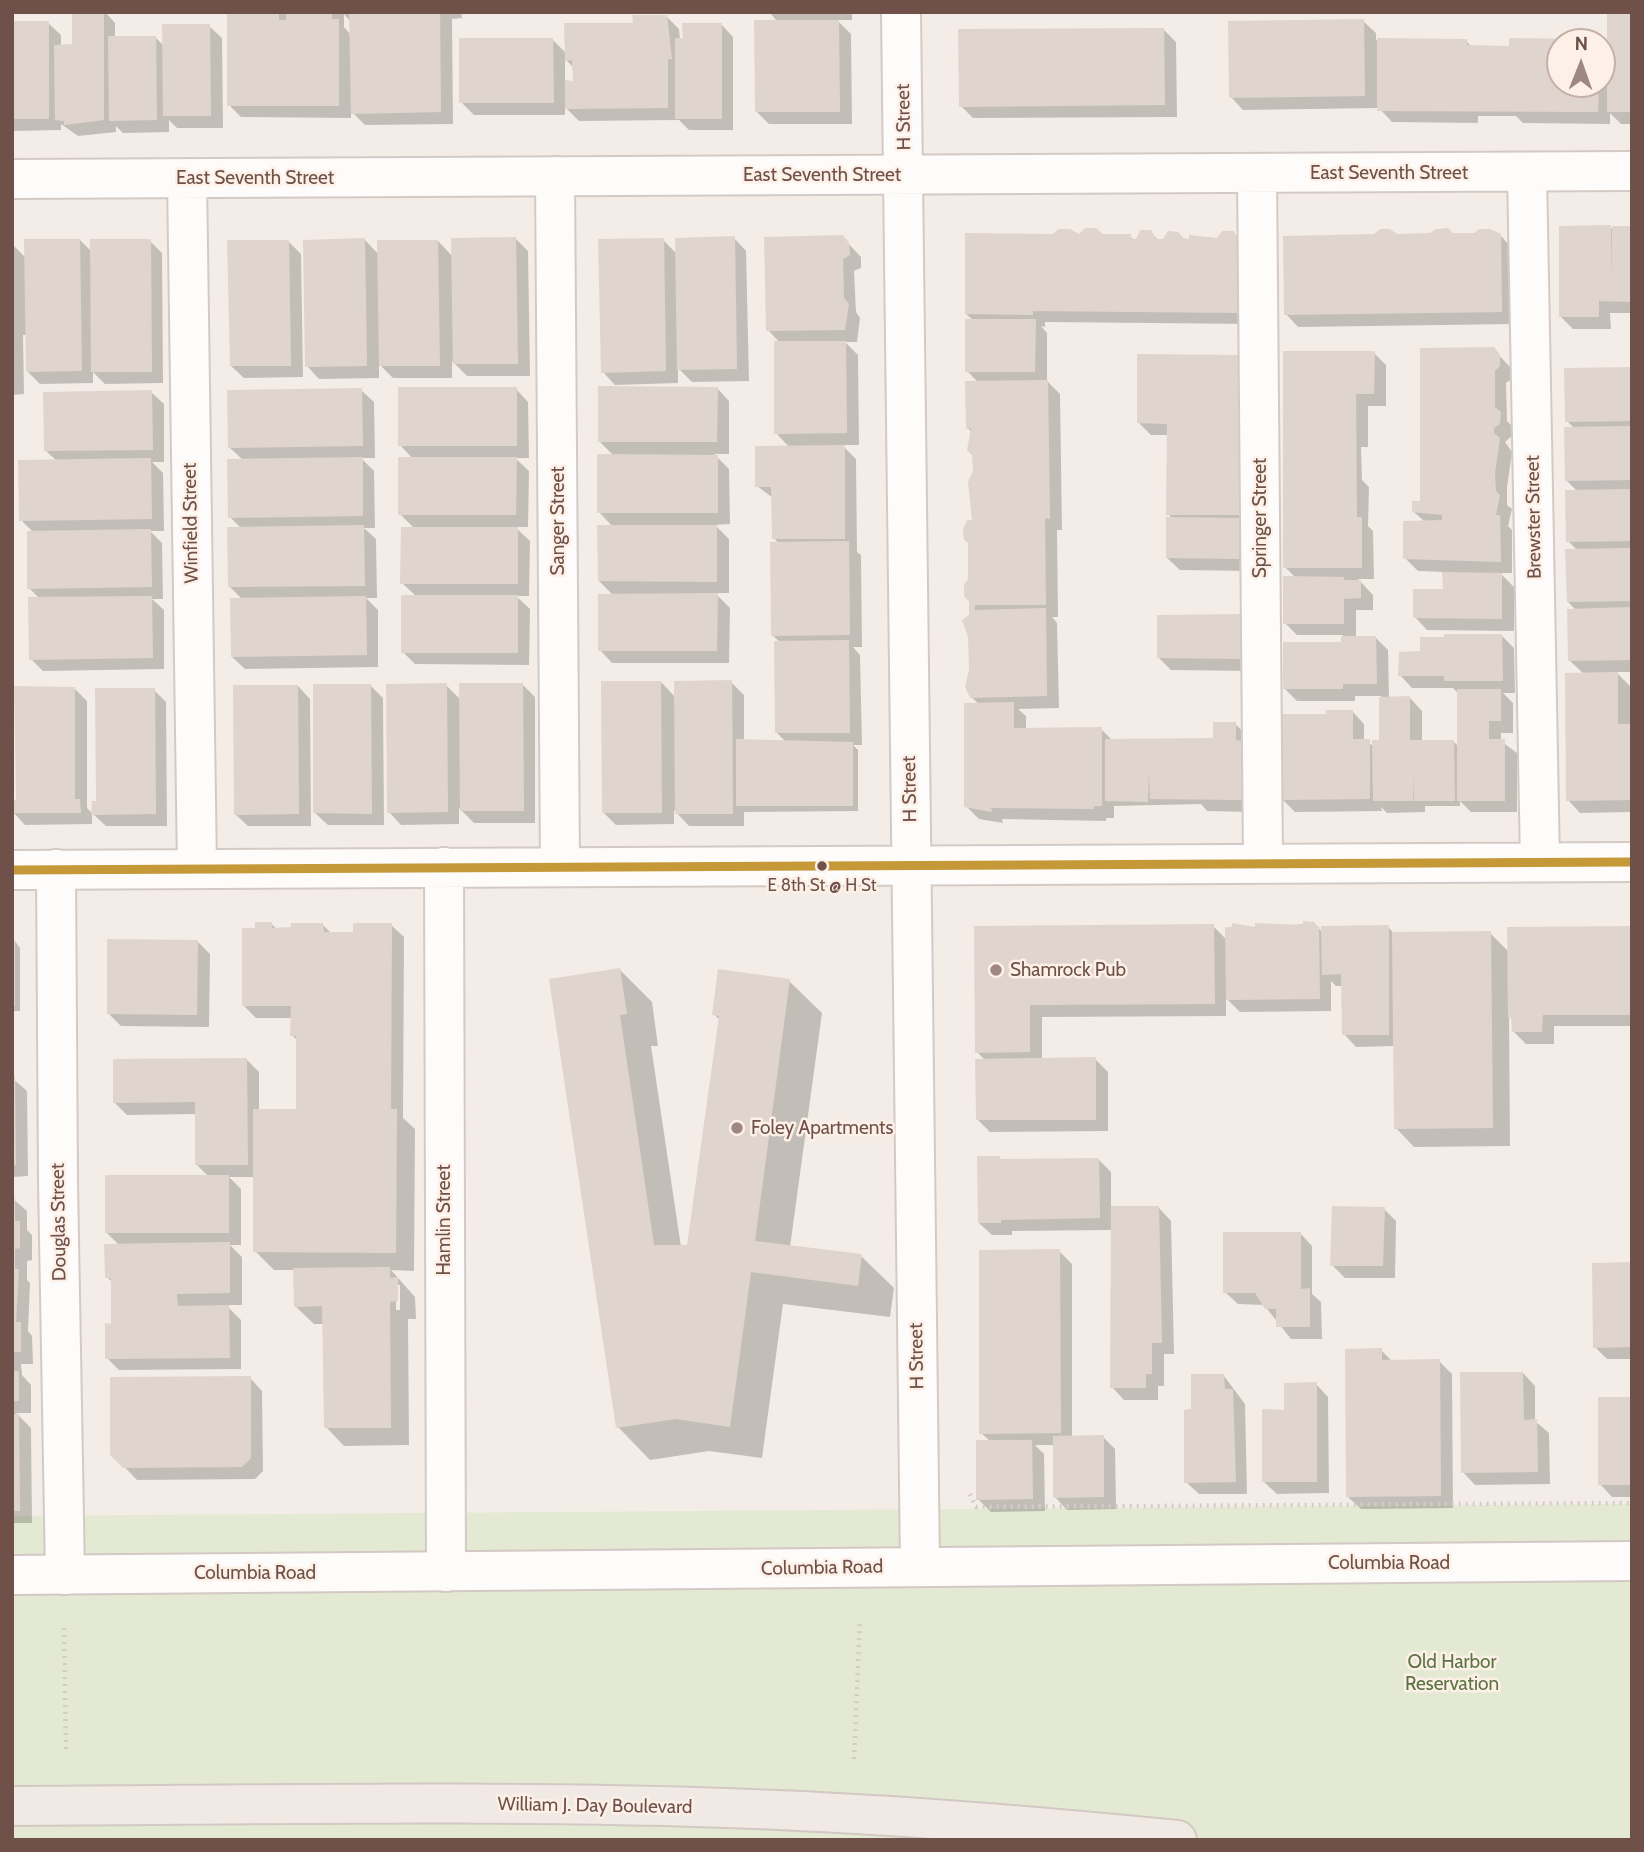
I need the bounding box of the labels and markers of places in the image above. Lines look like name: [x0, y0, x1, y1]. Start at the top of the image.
marker: E 8th St @ H St: [815, 859, 829, 873]
place label: E 8th St @ H St: [768, 876, 876, 896]
place label: Shamrock Pub: [1010, 959, 1126, 981]
marker: Shamrock Pub: [988, 962, 1004, 978]
place label: Foley Apartments: [751, 1117, 893, 1139]
marker: Foley Apartments: [729, 1120, 745, 1136]

